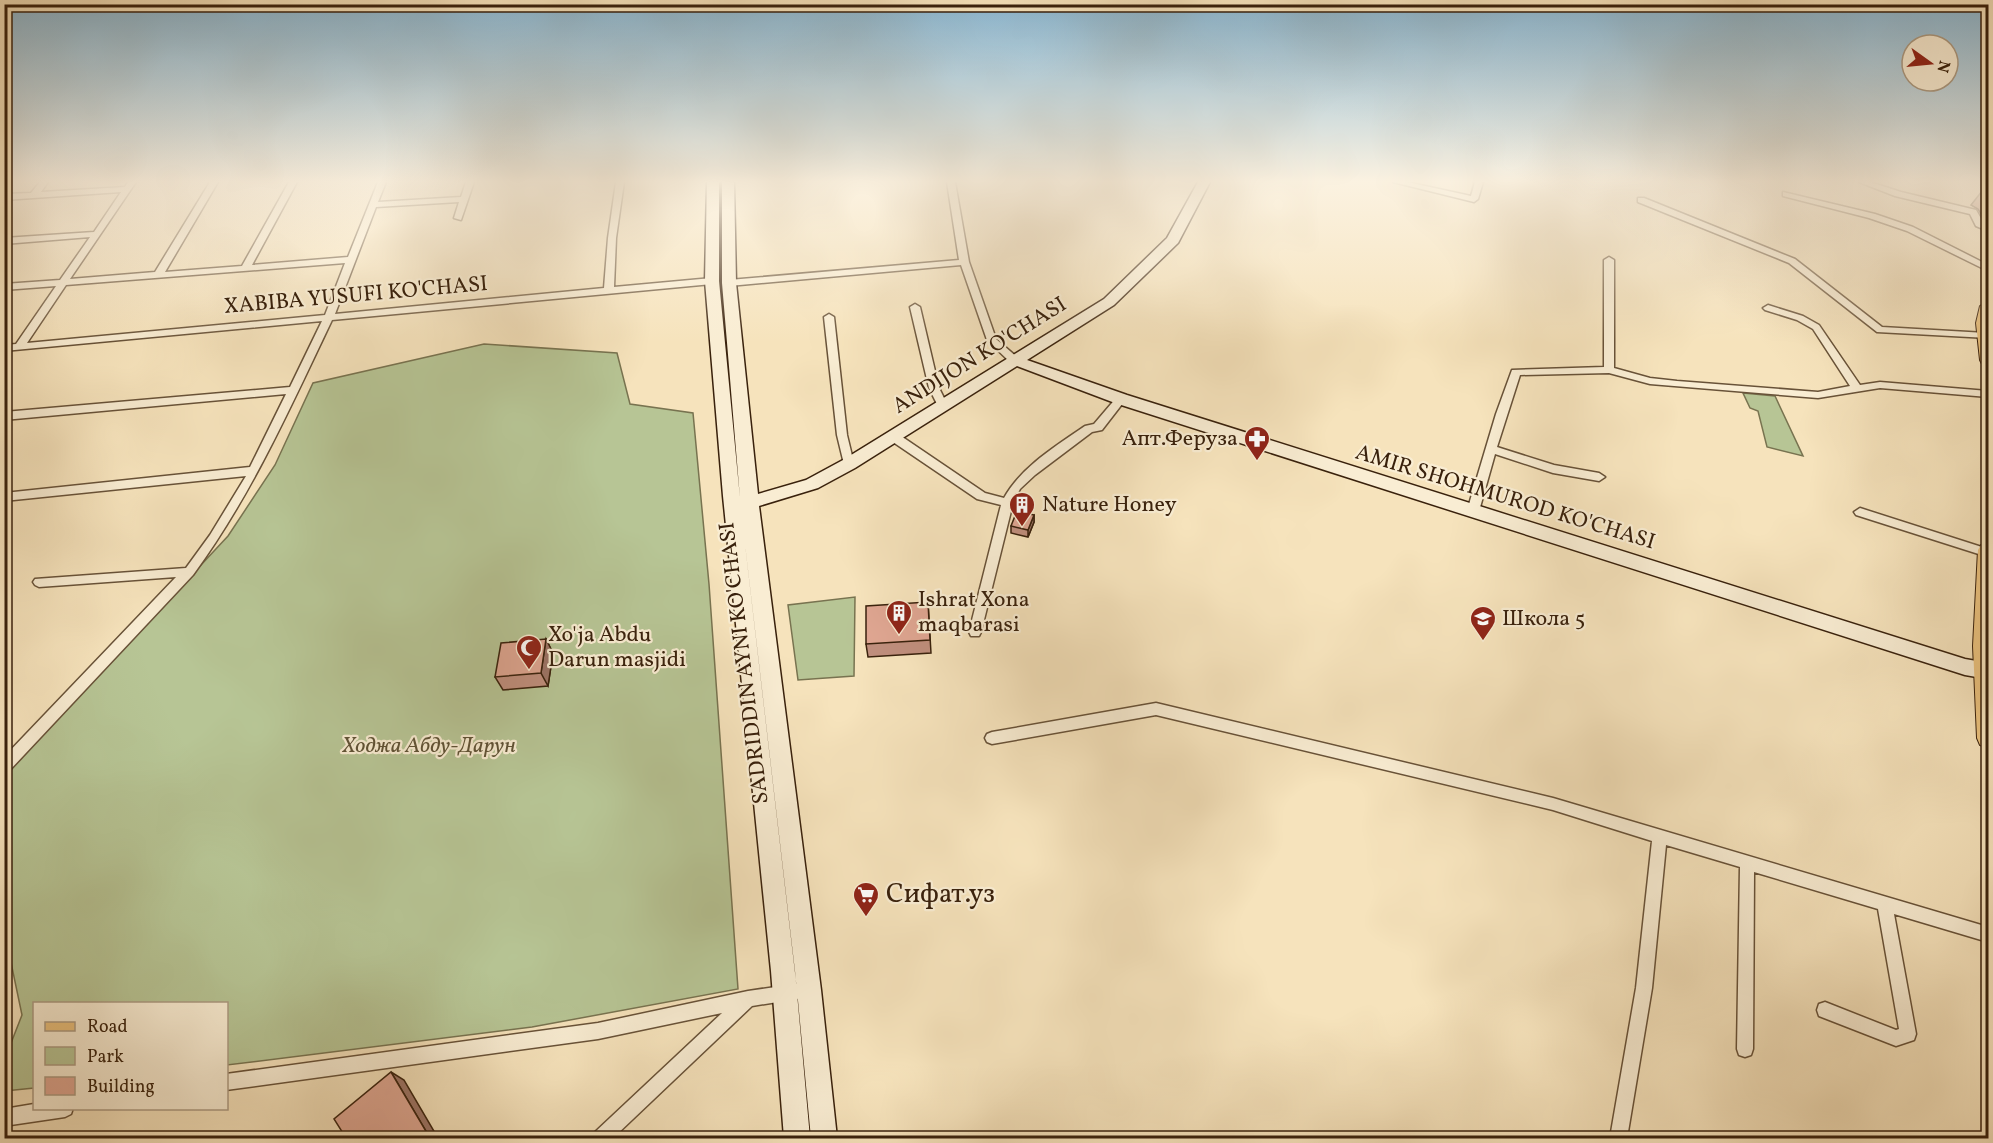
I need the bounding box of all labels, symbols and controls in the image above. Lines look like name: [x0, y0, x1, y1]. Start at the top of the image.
north arrow: [1900, 33, 1960, 93]
text: N: [1930, 58, 1955, 75]
street label: XABIBA YUSUFI KO'CHASI: [223, 269, 489, 323]
street label: ANDIJON KO'CHASI: [887, 290, 1073, 422]
place label: Апт.Феруза: [1122, 424, 1238, 455]
pharmacy icon: Апт.Феруза: [1242, 424, 1272, 462]
street label: AMIR SHOHMUROD KO'CHASI: [1351, 438, 1659, 558]
building icon: Nature Honey: [1007, 490, 1037, 528]
place label: Nature Honey: [1042, 490, 1177, 521]
street label: SADRIDDIN AYNI KO'CHASI: [712, 520, 778, 806]
place label: Ishrat Хоnа mаqbаrasi: [918, 585, 1030, 641]
building icon: Ishrat Хоnа mаqbаrasi: [884, 598, 914, 636]
school or university icon: Школа 5: [1468, 604, 1498, 642]
place label: Школа 5: [1502, 604, 1585, 635]
place label: Xo'ja Abdu Darun masjidi: [548, 620, 686, 676]
mosque icon: Xo'ja Abdu Darun masjidi: [514, 633, 544, 671]
park label: Ходжа Абду-Дарун: [341, 731, 516, 762]
place label: Сифат.уз: [886, 876, 995, 914]
supermarket icon: Сифат.уз: [851, 880, 881, 918]
legend: [33, 1002, 228, 1110]
text: Road: [87, 1015, 128, 1040]
text: Park: [87, 1045, 124, 1070]
text: Building: [87, 1075, 155, 1100]

